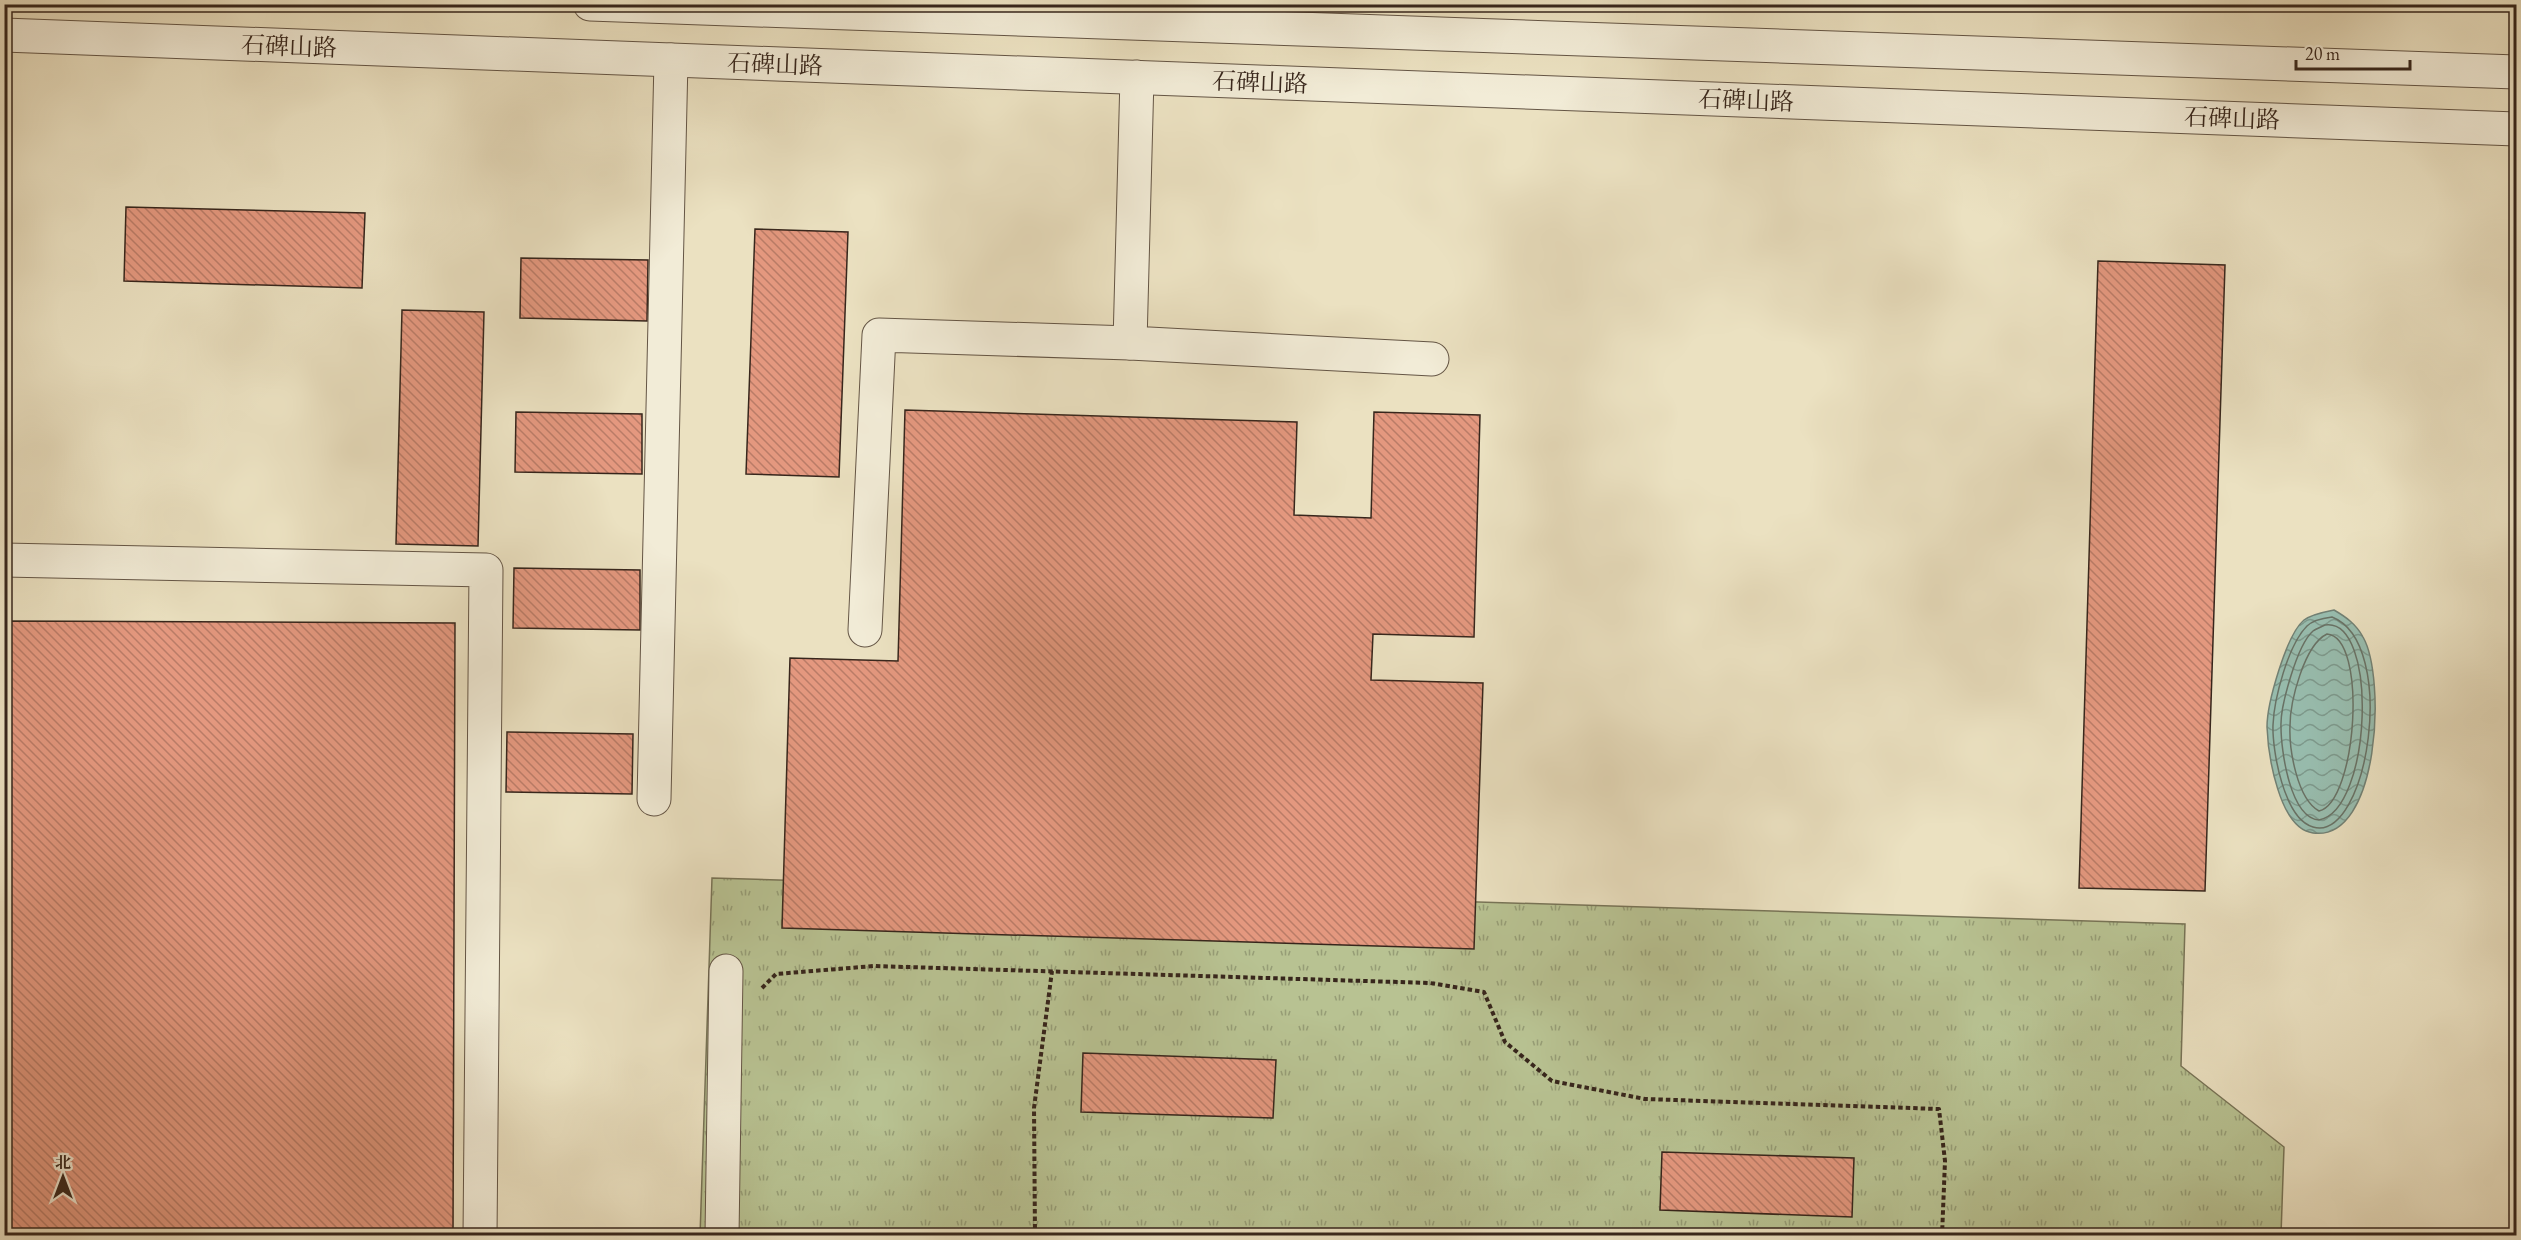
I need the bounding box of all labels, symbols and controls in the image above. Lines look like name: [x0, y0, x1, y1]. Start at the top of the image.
street label: 石碑山路: [240, 29, 338, 63]
scale bar: [2296, 33, 2410, 71]
text: 20 m: [2305, 42, 2340, 65]
street label: 石碑山路: [726, 47, 824, 81]
street label: 石碑山路: [1211, 65, 1309, 99]
street label: 石碑山路: [1697, 83, 1795, 117]
street label: 石碑山路: [2183, 101, 2281, 135]
north arrow: [33, 1147, 93, 1207]
text: 北: [55, 1152, 71, 1173]

